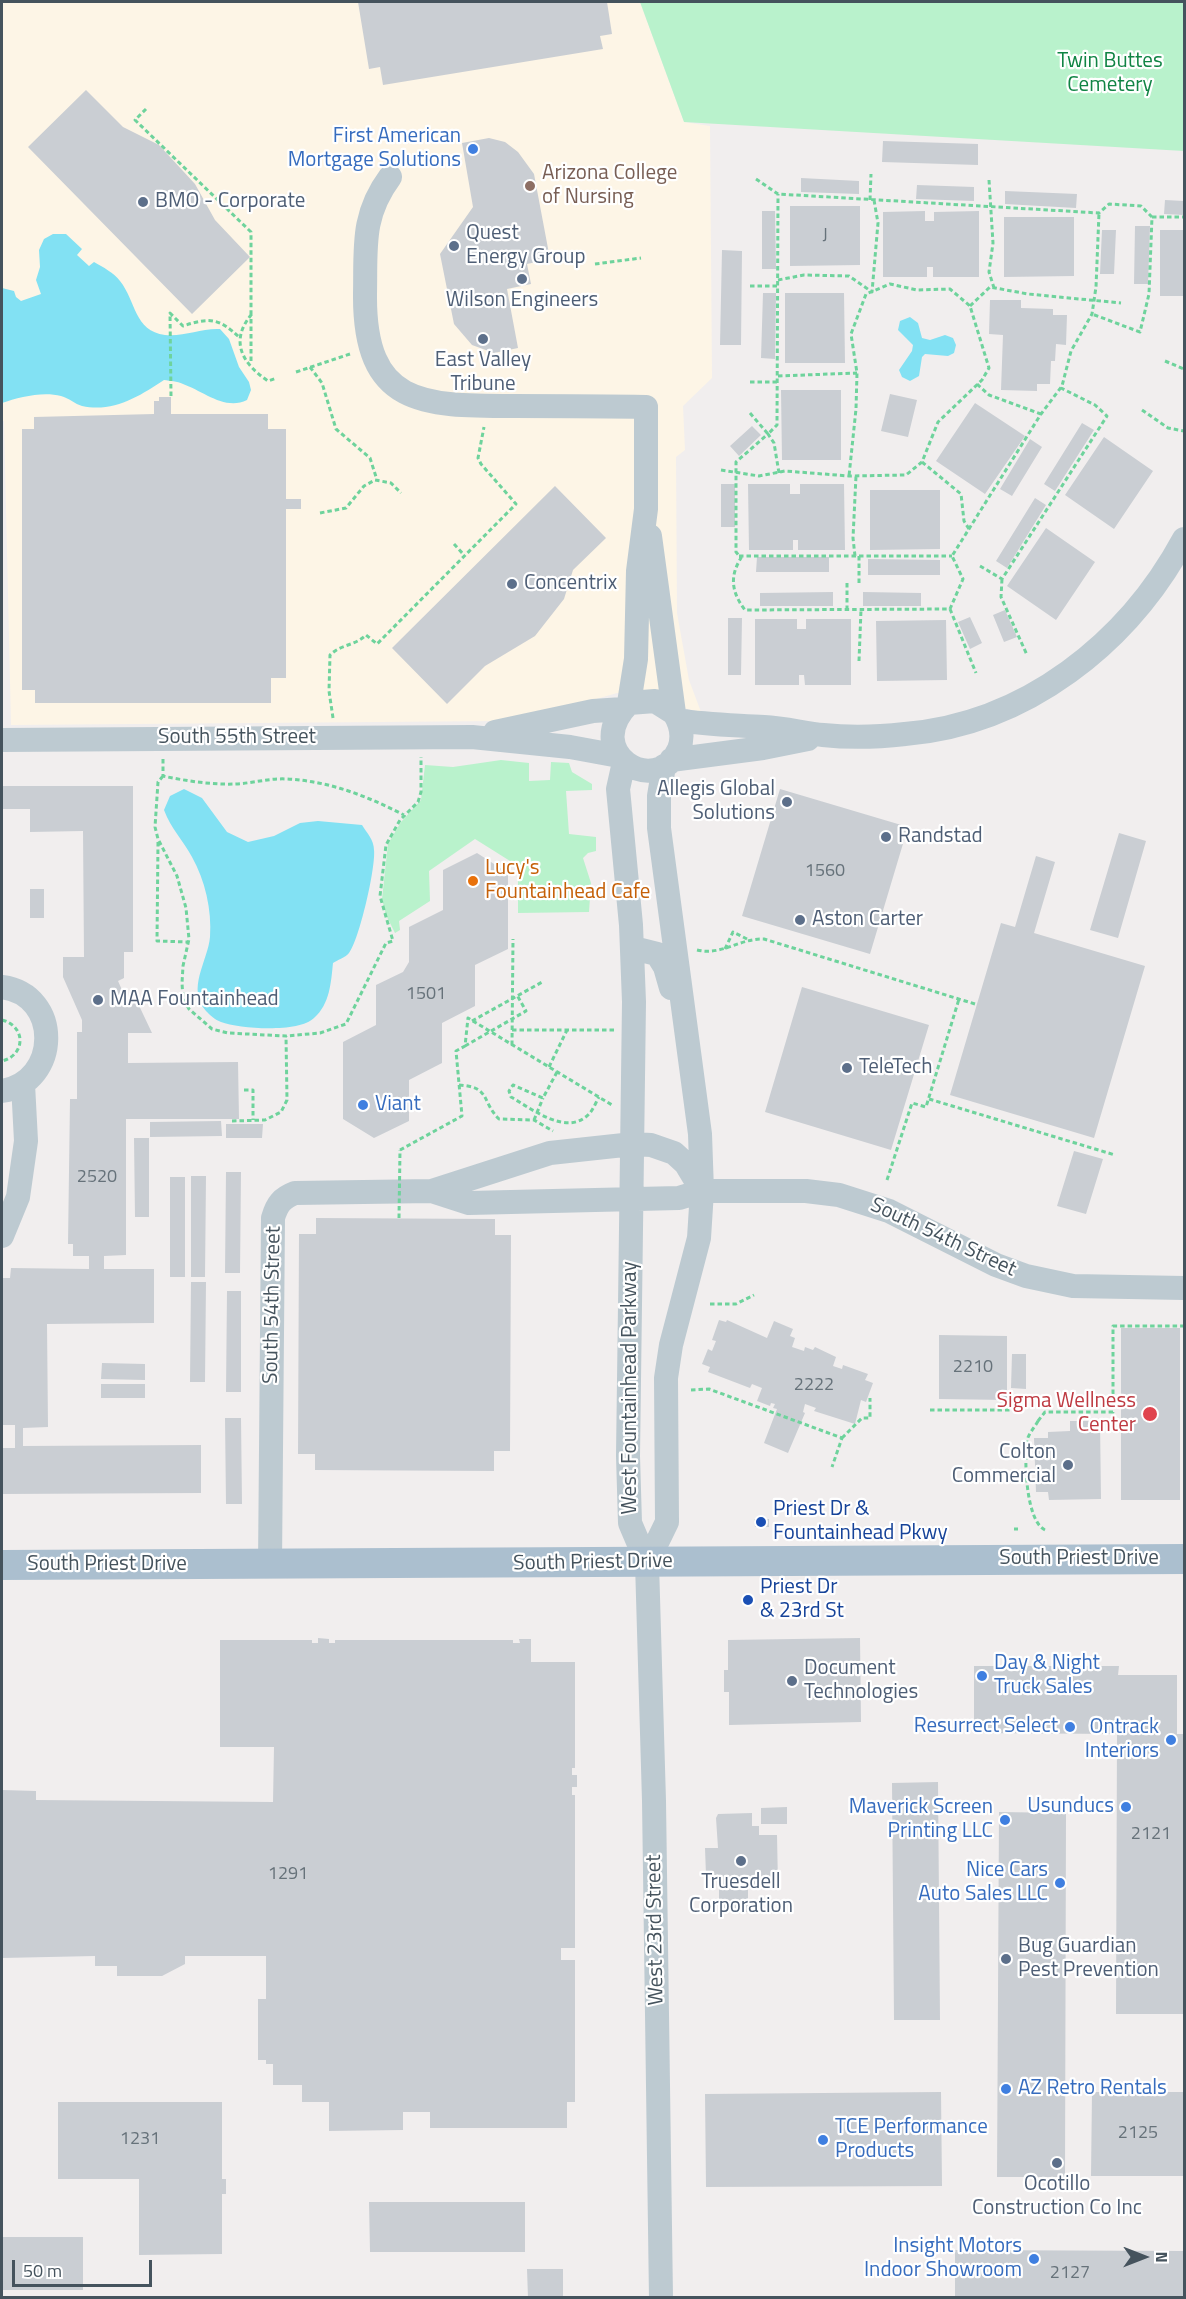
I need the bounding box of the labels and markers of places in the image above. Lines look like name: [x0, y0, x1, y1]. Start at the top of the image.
place label: First American Mortgage Solutions: [288, 124, 461, 174]
marker: First American Mortgage Solutions: [466, 142, 480, 156]
place label: Arizona College of Nursing: [542, 161, 677, 211]
marker: Arizona College of Nursing: [523, 179, 537, 193]
place label: BMO - Corporate: [155, 189, 305, 215]
marker: BMO - Corporate: [136, 195, 150, 209]
place label: Quest Energy Group: [466, 221, 585, 271]
marker: Quest Energy Group: [447, 239, 461, 253]
marker: Wilson Engineers: [515, 272, 529, 286]
place label: Wilson Engineers: [446, 288, 598, 314]
marker: East Valley Tribune: [476, 332, 490, 346]
place label: East Valley Tribune: [435, 348, 531, 398]
place label: Concentrix: [524, 571, 617, 597]
marker: Concentrix: [505, 577, 519, 591]
place label: Allegis Global Solutions: [657, 777, 775, 827]
marker: Allegis Global Solutions: [780, 795, 794, 809]
place label: Randstad: [898, 824, 983, 850]
marker: Randstad: [879, 830, 893, 844]
place label: Lucy's Fountainhead Cafe: [485, 856, 650, 906]
marker: Lucy's Fountainhead Cafe: [466, 874, 480, 888]
place label: Aston Carter: [812, 907, 923, 933]
marker: Aston Carter: [793, 913, 807, 927]
place label: MAA Fountainhead: [110, 987, 279, 1013]
marker: MAA Fountainhead: [91, 993, 105, 1007]
place label: TeleTech: [859, 1055, 932, 1081]
marker: TeleTech: [840, 1061, 854, 1075]
place label: Viant: [375, 1092, 421, 1118]
marker: Viant: [356, 1098, 370, 1112]
place label: Sigma Wellness Center: [997, 1389, 1136, 1439]
marker: Sigma Wellness Center: [1141, 1405, 1159, 1423]
place label: Colton Commercial: [952, 1440, 1056, 1490]
marker: Colton Commercial: [1061, 1458, 1075, 1472]
place label: Priest Dr & Fountainhead Pkwy: [773, 1497, 948, 1547]
marker: Priest Dr & Fountainhead Pkwy: [754, 1515, 768, 1529]
place label: Priest Dr & 23rd St: [760, 1575, 844, 1625]
marker: Priest Dr & 23rd St: [741, 1593, 755, 1607]
place label: Day & Night Truck Sales: [994, 1651, 1100, 1701]
place label: Document Technologies: [804, 1656, 918, 1706]
marker: Day & Night Truck Sales: [975, 1669, 989, 1683]
marker: Document Technologies: [785, 1674, 799, 1688]
place label: Resurrect Select: [914, 1714, 1058, 1740]
place label: Ontrack Interiors: [1085, 1715, 1159, 1765]
marker: Resurrect Select: [1063, 1720, 1077, 1734]
marker: Ontrack Interiors: [1164, 1733, 1178, 1747]
place label: Usunducs: [1027, 1794, 1114, 1820]
place label: Maverick Screen Printing LLC: [849, 1795, 993, 1845]
marker: Usunducs: [1119, 1800, 1133, 1814]
marker: Maverick Screen Printing LLC: [998, 1813, 1012, 1827]
marker: Truesdell Corporation: [734, 1854, 748, 1868]
place label: Nice Cars Auto Sales LLC: [918, 1858, 1048, 1908]
place label: Truesdell Corporation: [689, 1870, 793, 1920]
marker: Nice Cars Auto Sales LLC: [1053, 1876, 1067, 1890]
place label: Bug Guardian Pest Prevention: [1018, 1934, 1159, 1984]
marker: Bug Guardian Pest Prevention: [999, 1952, 1013, 1966]
place label: AZ Retro Rentals: [1018, 2076, 1167, 2102]
marker: AZ Retro Rentals: [999, 2082, 1013, 2096]
place label: TCE Performance Products: [835, 2115, 988, 2165]
marker: TCE Performance Products: [816, 2133, 830, 2147]
marker: Ocotillo Construction Co Inc: [1050, 2156, 1064, 2170]
place label: Ocotillo Construction Co Inc: [972, 2172, 1142, 2222]
place label: Insight Motors Indoor Showroom: [864, 2234, 1022, 2284]
marker: Insight Motors Indoor Showroom: [1027, 2252, 1041, 2266]

